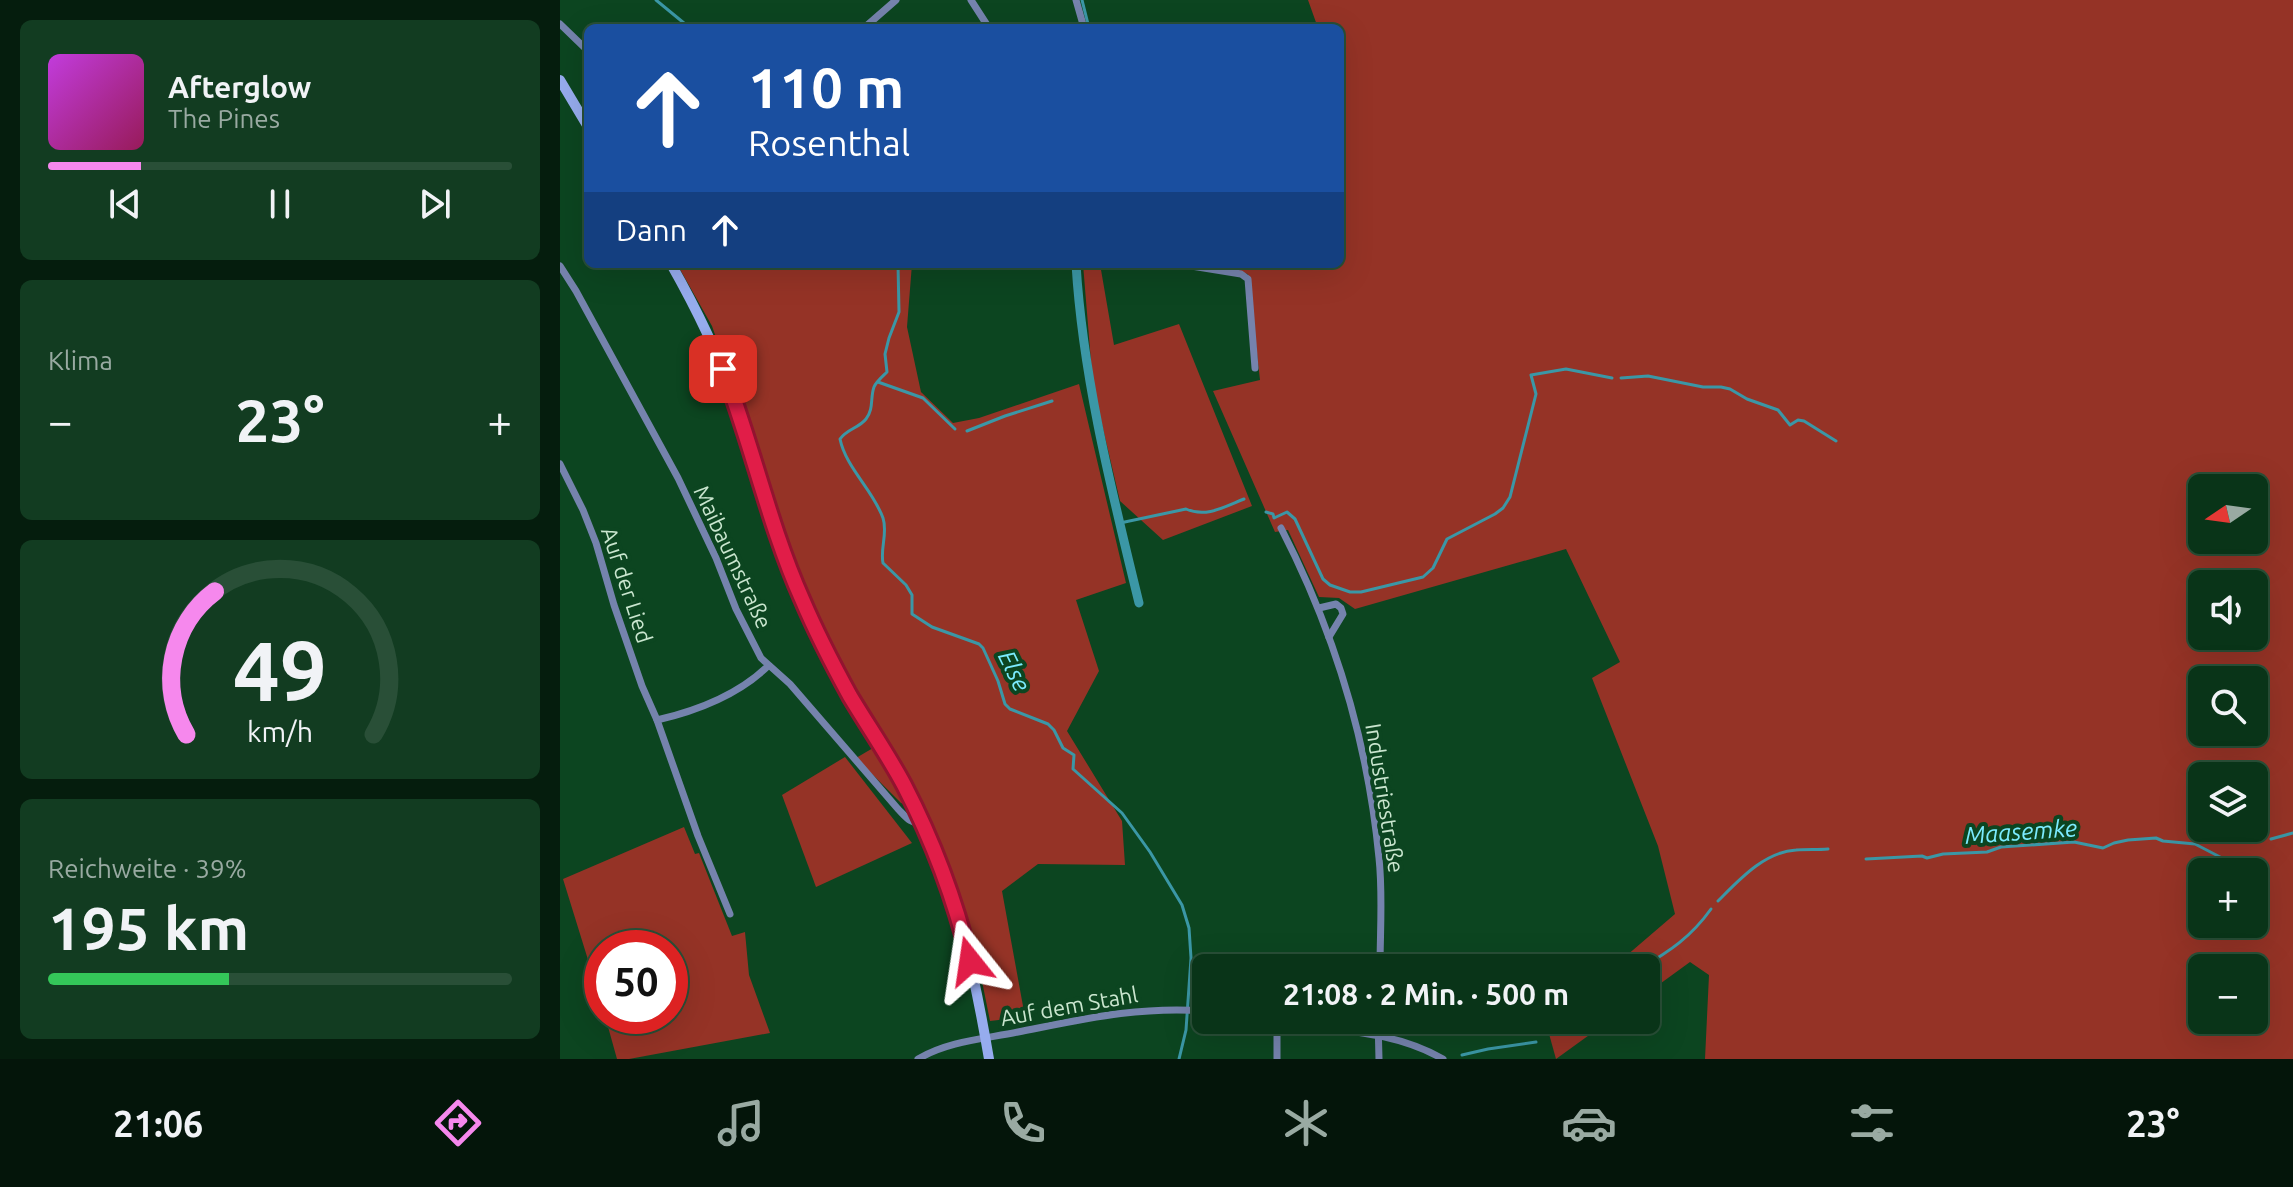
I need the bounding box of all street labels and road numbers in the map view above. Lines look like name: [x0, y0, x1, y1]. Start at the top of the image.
street label: Maibaumstraße: [689, 481, 777, 632]
street label: Auf der Lied: [597, 524, 658, 646]
street label: Industriestraße: [1361, 721, 1410, 874]
street label: Auf dem Stahl: [998, 981, 1140, 1030]

